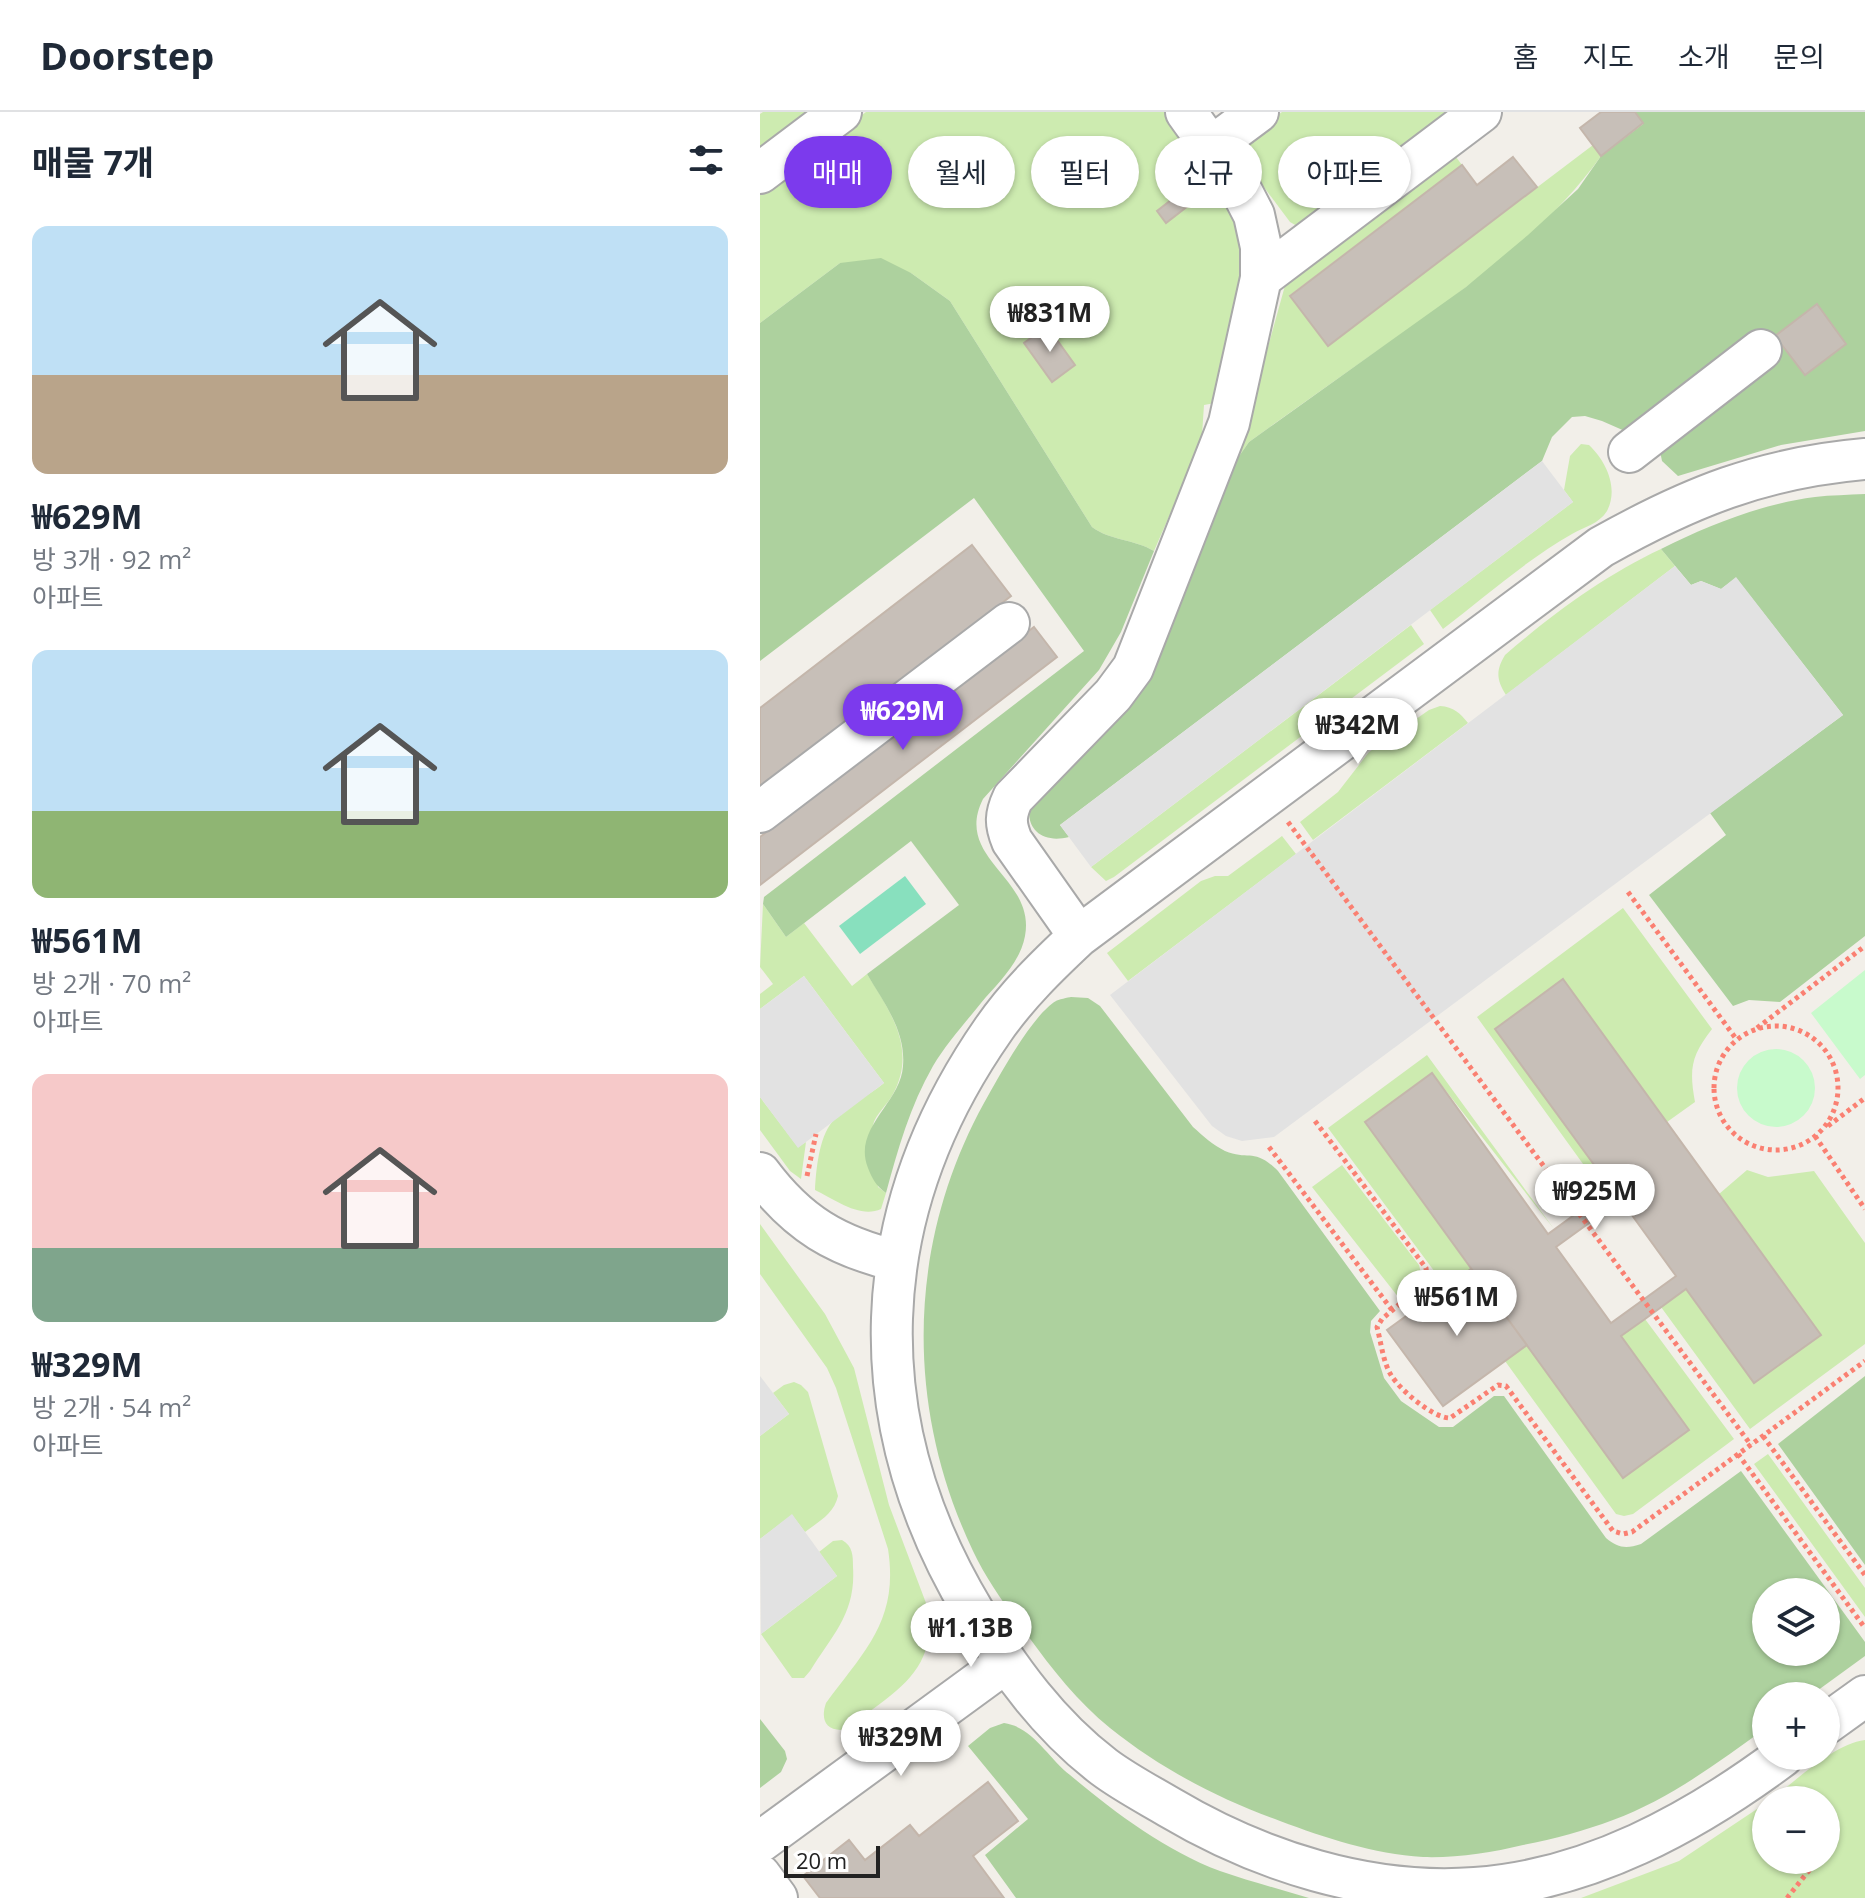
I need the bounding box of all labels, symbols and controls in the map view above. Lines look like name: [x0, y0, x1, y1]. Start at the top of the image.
text: Doorstep: [40, 29, 214, 81]
text: 홈: [1513, 37, 1538, 75]
text: 지도: [1582, 37, 1634, 75]
text: 소개: [1678, 37, 1729, 75]
text: 문의: [1773, 37, 1825, 75]
chip: 매매: [784, 136, 892, 208]
chip: 월세: [908, 136, 1015, 208]
chip: 필터: [1031, 136, 1139, 208]
chip: 신규: [1155, 136, 1262, 208]
chip: 아파트: [1278, 136, 1411, 208]
icon: filters: [684, 138, 728, 182]
text: 매물 7개: [32, 139, 154, 185]
icon: home: [308, 278, 452, 422]
pin: ₩831M: [994, 286, 1106, 354]
text: ₩831M: [1008, 294, 1092, 330]
text: ₩629M: [32, 493, 142, 539]
text: 방 3개 · 92 m²: [32, 541, 191, 577]
text: 아파트: [32, 579, 104, 615]
pin: ₩629M: [847, 684, 959, 752]
text: ₩629M: [861, 692, 945, 728]
pin: ₩342M: [1302, 698, 1414, 766]
icon: home: [308, 702, 452, 846]
text: ₩342M: [1316, 706, 1400, 742]
text: ₩561M: [32, 917, 142, 963]
text: 방 2개 · 70 m²: [32, 965, 191, 1001]
text: 아파트: [32, 1003, 104, 1039]
icon: home: [308, 1126, 452, 1270]
pin: ₩925M: [1539, 1164, 1651, 1232]
text: ₩925M: [1553, 1172, 1637, 1208]
pin: ₩561M: [1401, 1270, 1513, 1338]
text: ₩561M: [1415, 1278, 1499, 1314]
text: ₩329M: [32, 1341, 142, 1387]
text: 방 2개 · 54 m²: [32, 1389, 191, 1425]
text: 아파트: [32, 1427, 104, 1463]
map controls: [1752, 1578, 1840, 1874]
button: layers: [1752, 1578, 1840, 1666]
pin: ₩1.13B: [906, 1601, 1036, 1669]
text: ₩1.13B: [929, 1609, 1013, 1645]
button: +: [1752, 1682, 1840, 1770]
pin: ₩329M: [845, 1710, 957, 1778]
text: ₩329M: [859, 1718, 943, 1754]
button: −: [1752, 1786, 1840, 1874]
scale bar: [784, 1842, 880, 1878]
text: 20 m: [796, 1845, 847, 1875]

